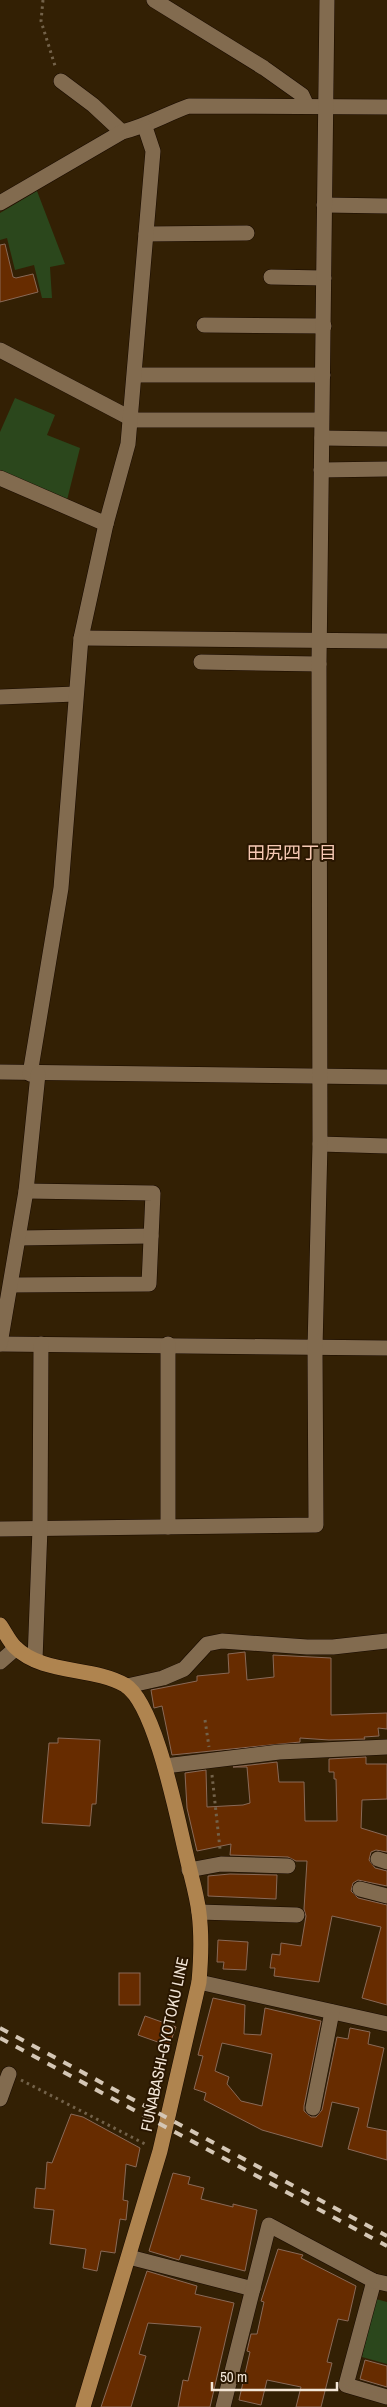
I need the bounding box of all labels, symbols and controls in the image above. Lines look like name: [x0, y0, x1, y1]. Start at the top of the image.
district label: 田尻四丁目: [247, 840, 337, 865]
street label: FUNABASHI-GYOTOKU LINE: [135, 1955, 193, 2133]
scale bar: [212, 2360, 337, 2392]
text: 50 m: [220, 2366, 247, 2387]

